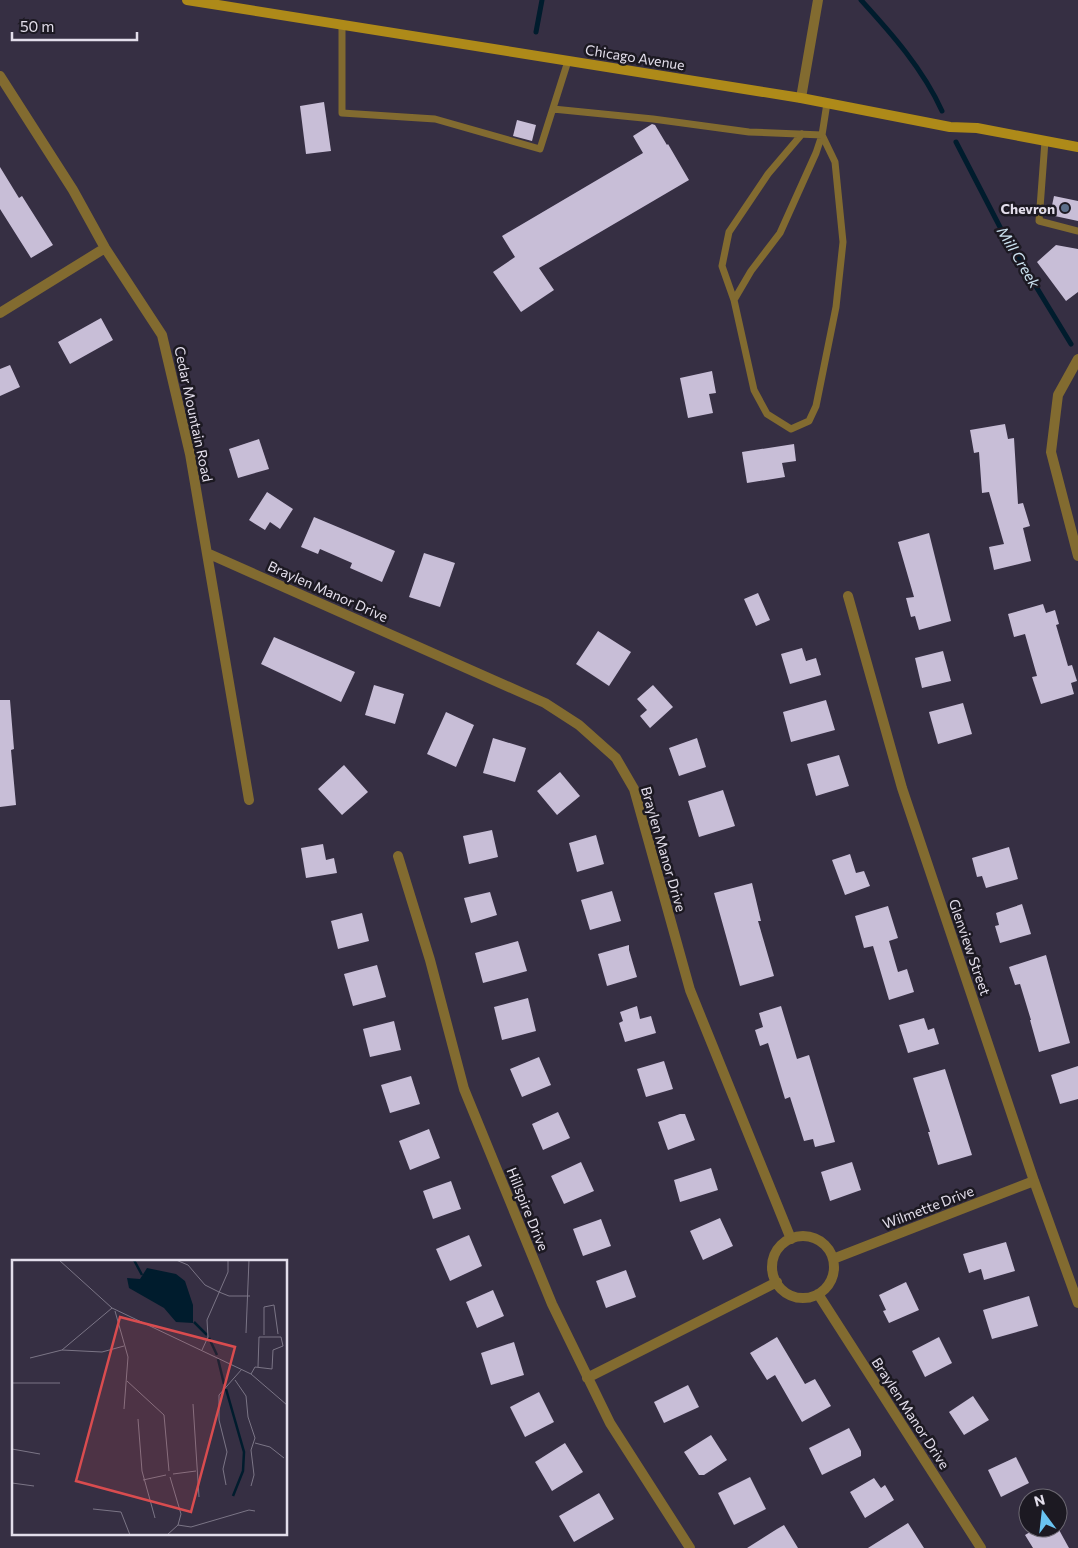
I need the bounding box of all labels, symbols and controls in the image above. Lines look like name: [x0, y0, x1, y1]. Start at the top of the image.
scale bar: [12, 10, 138, 42]
text: 50 m: [20, 17, 54, 35]
street label: Chicago Avenue: [584, 41, 686, 73]
place label: Chevron: [1001, 200, 1055, 217]
marker: Chevron: [1059, 202, 1071, 214]
water label: Mill Creek: [994, 223, 1045, 292]
street label: Cedar Mountain Road: [171, 345, 217, 483]
street label: Braylen Manor Drive: [265, 557, 391, 625]
street label: Braylen Manor Drive: [638, 784, 690, 914]
street label: Glenview Street: [946, 897, 994, 998]
street label: Hillspire Drive: [504, 1165, 552, 1253]
street label: Wilmette Drive: [880, 1182, 976, 1232]
inset map: [12, 1260, 288, 1536]
street label: Braylen Manor Drive: [869, 1354, 953, 1472]
north arrow: [1018, 1488, 1068, 1538]
text: N: [1032, 1490, 1047, 1510]

